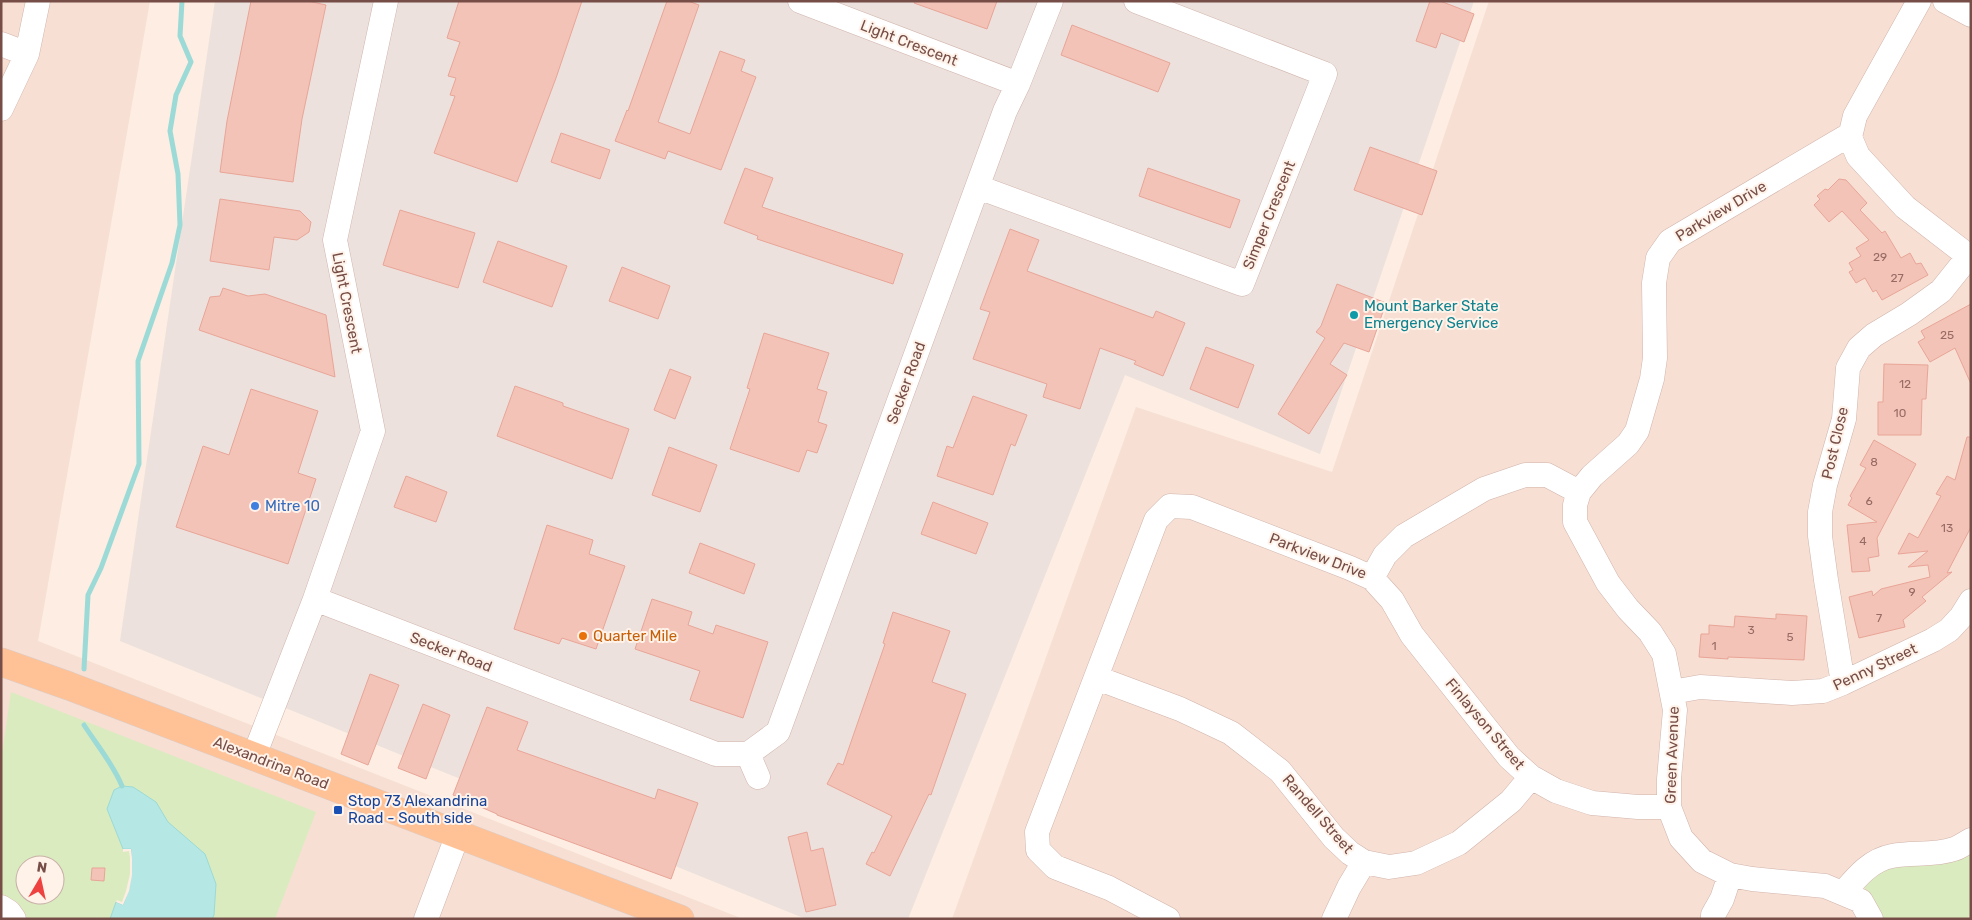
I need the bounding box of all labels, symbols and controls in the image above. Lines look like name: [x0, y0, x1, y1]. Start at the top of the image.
street label: Light Crescent: [858, 16, 960, 70]
street label: Simper Crescent: [1239, 158, 1299, 272]
street label: Parkview Drive: [1672, 177, 1770, 245]
house number: 29: [1873, 250, 1887, 264]
street label: Light Crescent: [328, 251, 366, 355]
house number: 27: [1890, 271, 1904, 285]
place label: Mount Barker State Emergency Service: [1364, 297, 1499, 332]
marker: Mount Barker State Emergency Service: [1348, 309, 1360, 321]
house number: 25: [1940, 328, 1954, 342]
street label: Secker Road: [883, 339, 929, 427]
house number: 12: [1899, 377, 1911, 391]
street label: Post Close: [1818, 405, 1852, 481]
house number: 10: [1894, 406, 1906, 420]
house number: 8: [1870, 455, 1878, 469]
house number: 6: [1865, 494, 1873, 508]
place label: Mitre 10: [265, 497, 320, 515]
marker: Mitre 10: [249, 500, 261, 512]
house number: 13: [1941, 521, 1953, 535]
street label: Parkview Drive: [1267, 529, 1369, 583]
house number: 4: [1859, 534, 1867, 548]
house number: 9: [1908, 585, 1916, 599]
house number: 7: [1876, 611, 1882, 625]
house number: 3: [1747, 623, 1755, 637]
place label: Quarter Mile: [593, 627, 677, 645]
street label: Secker Road: [407, 628, 495, 676]
marker: Quarter Mile: [577, 630, 589, 642]
house number: 5: [1786, 630, 1794, 644]
house number: 1: [1711, 639, 1717, 653]
street label: Penny Street: [1830, 640, 1920, 694]
street label: Finlayson Street: [1442, 675, 1529, 773]
street label: Green Avenue: [1661, 706, 1683, 804]
street label: Alexandrina Road: [211, 733, 331, 793]
street label: Randell Street: [1279, 771, 1357, 857]
place label: Stop 73 Alexandrina Road - South side: [348, 792, 487, 827]
marker: Stop 73 Alexandrina Road - South side: [332, 804, 344, 816]
north arrow: [15, 855, 65, 905]
text: N: [36, 858, 48, 877]

